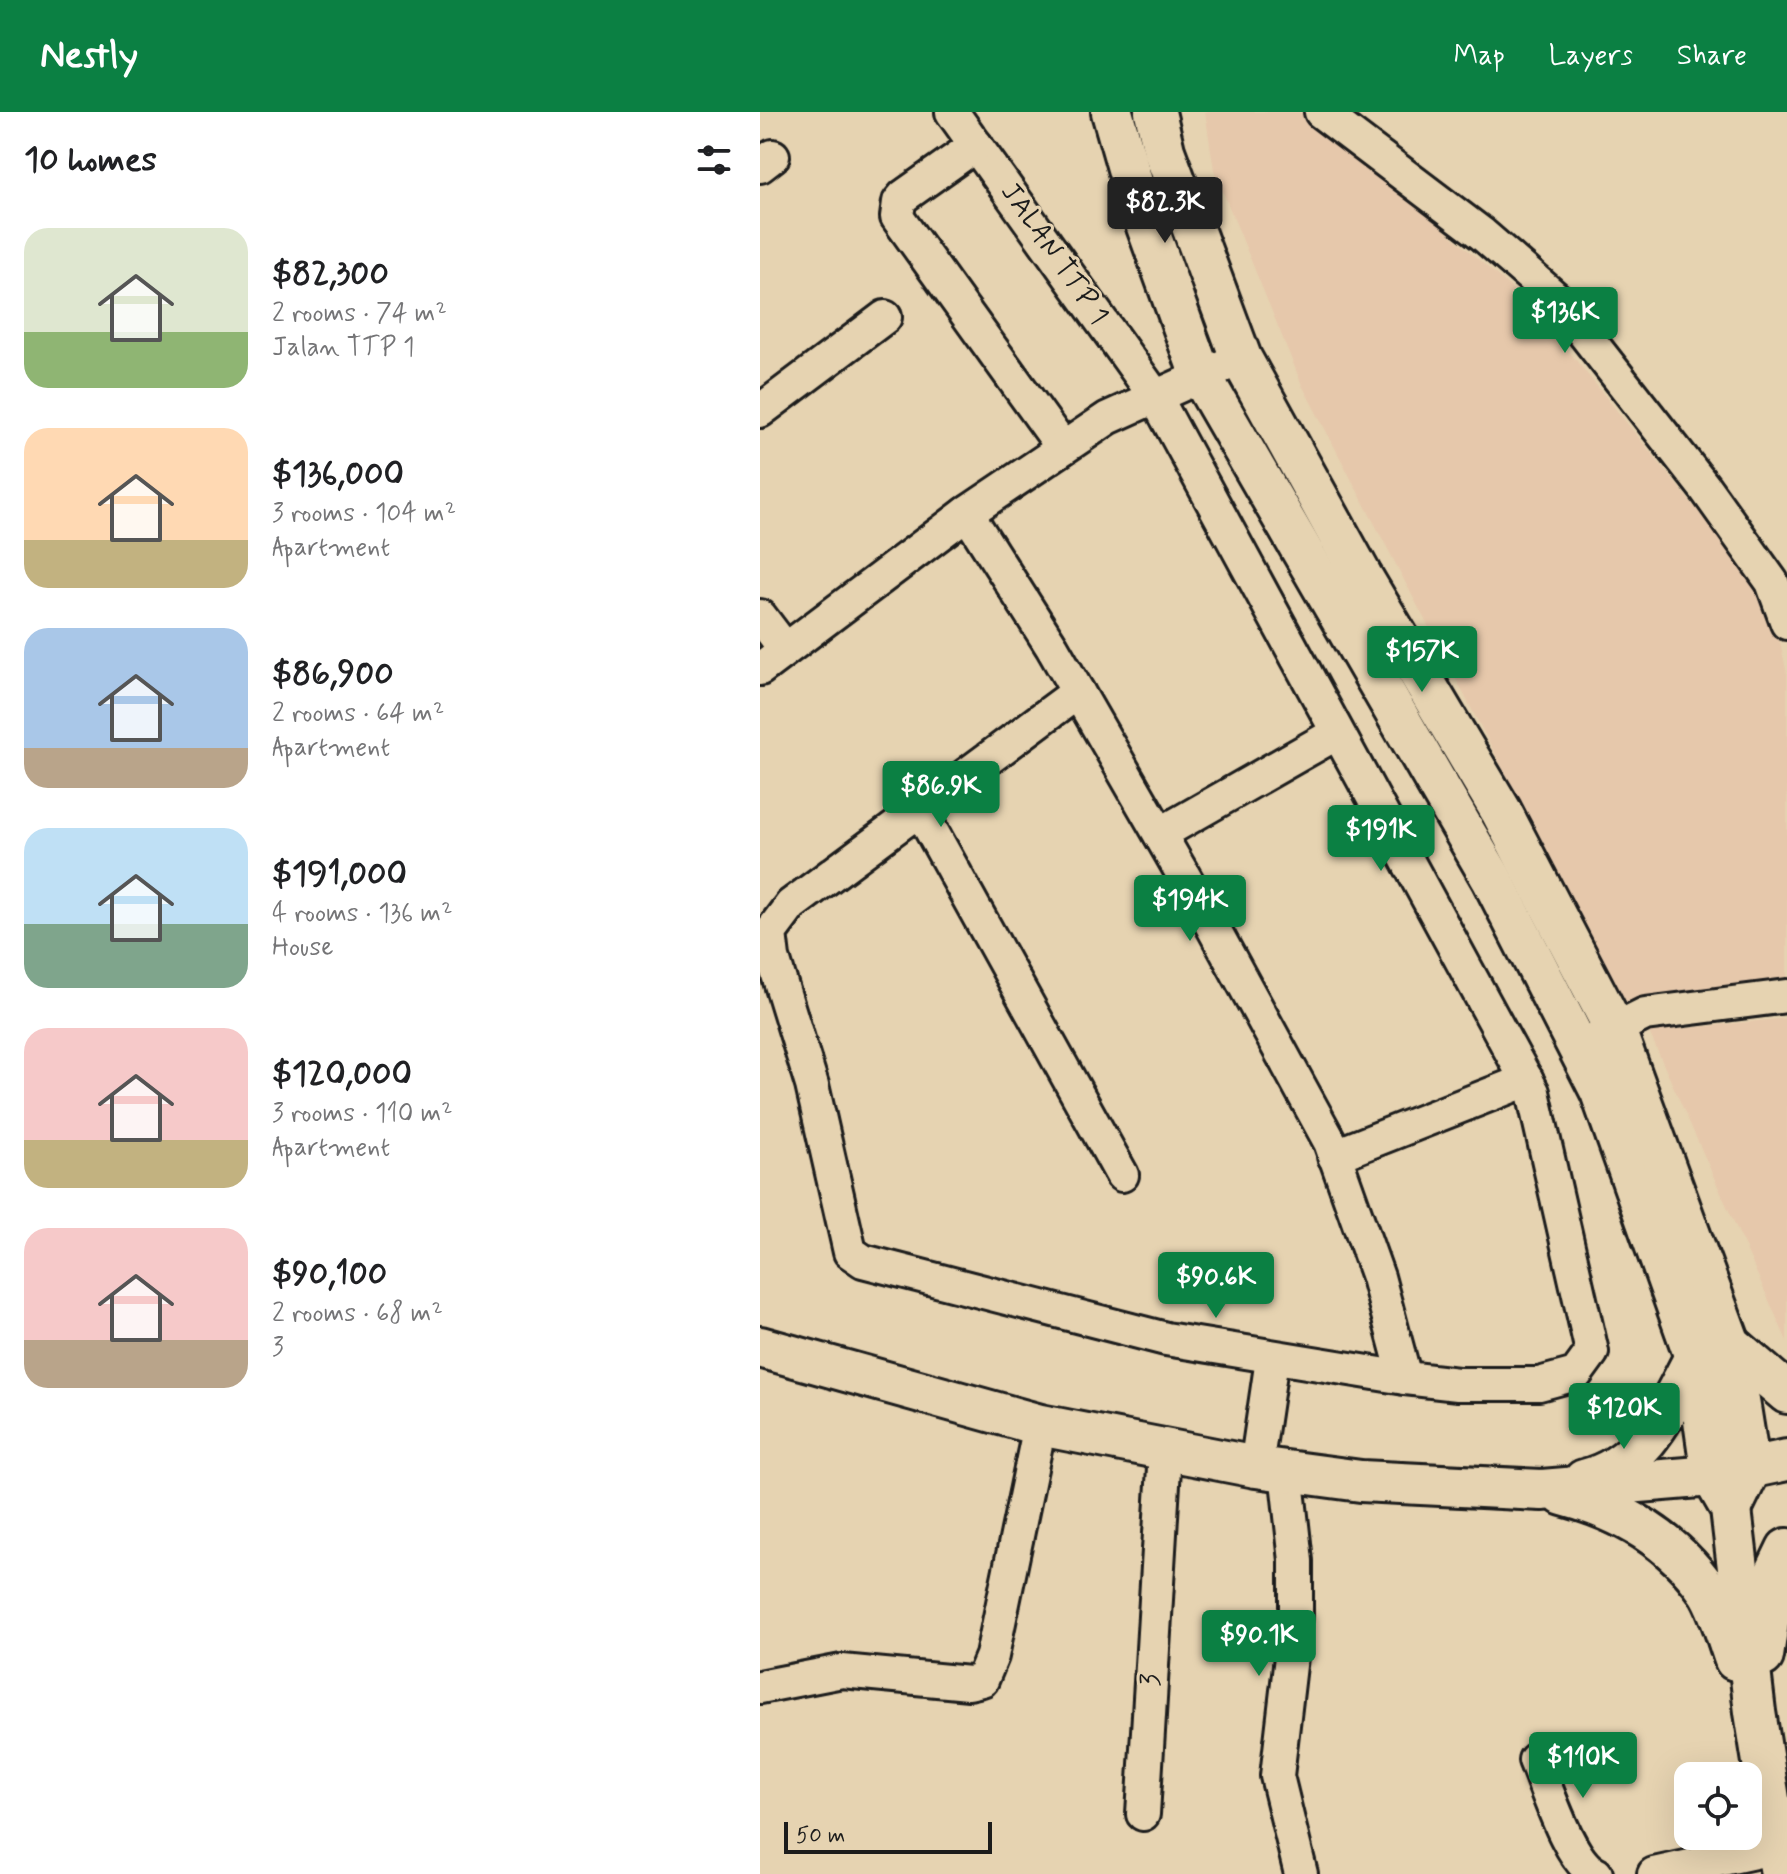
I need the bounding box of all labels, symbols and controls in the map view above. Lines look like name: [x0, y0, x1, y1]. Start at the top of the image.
text: Nestly: [40, 32, 138, 81]
text: Map: [1454, 38, 1505, 75]
text: Layers: [1549, 38, 1633, 75]
text: Share: [1677, 38, 1747, 75]
text: 10 homes: [24, 138, 157, 183]
icon: filters: [692, 138, 736, 182]
street label: JALAN TTP 1: [991, 176, 1117, 332]
pin: $82.3K: [1100, 177, 1230, 245]
text: $82.3K: [1125, 186, 1205, 220]
text: $82,300: [272, 252, 389, 297]
icon: home: [88, 260, 184, 356]
pin: $136K: [1509, 287, 1621, 355]
text: $136K: [1531, 296, 1599, 330]
text: 2 rooms · 74 m²: [272, 297, 447, 331]
text: Jalan TTP 1: [272, 331, 415, 365]
text: $136,000: [272, 452, 404, 497]
icon: home: [88, 460, 184, 556]
text: 3 rooms · 104 m²: [272, 497, 456, 531]
text: Apartment: [272, 531, 390, 565]
pin: $157K: [1366, 626, 1478, 694]
text: $157K: [1385, 635, 1459, 669]
text: $86,900: [272, 652, 394, 697]
icon: home: [88, 660, 184, 756]
text: 2 rooms · 64 m²: [272, 697, 444, 731]
text: Apartment: [272, 731, 390, 765]
pin: $86.9K: [876, 761, 1006, 829]
text: $86.9K: [901, 770, 981, 804]
pin: $191K: [1325, 805, 1437, 873]
text: $191K: [1346, 814, 1416, 848]
text: $191,000: [272, 852, 407, 897]
icon: home: [88, 860, 184, 956]
pin: $194K: [1134, 875, 1246, 943]
text: $194K: [1152, 884, 1228, 918]
text: 4 rooms · 136 m²: [272, 897, 452, 931]
text: House: [272, 931, 333, 965]
text: $120,000: [272, 1052, 412, 1097]
icon: home: [88, 1060, 184, 1156]
text: 3 rooms · 110 m²: [272, 1097, 453, 1131]
text: Apartment: [272, 1131, 390, 1165]
text: $90,100: [272, 1252, 387, 1297]
pin: $90.6K: [1151, 1252, 1281, 1320]
icon: home: [88, 1260, 184, 1356]
text: $90.6K: [1176, 1261, 1256, 1295]
text: 2 rooms · 68 m²: [272, 1297, 443, 1331]
text: 3: [272, 1331, 284, 1365]
pin: $120K: [1568, 1383, 1680, 1451]
text: $120K: [1587, 1392, 1661, 1426]
pin: $90.1K: [1194, 1610, 1324, 1678]
text: $90.1K: [1220, 1619, 1298, 1653]
street label: 3: [1132, 1672, 1170, 1687]
pin: $110K: [1527, 1732, 1639, 1800]
text: $110K: [1547, 1741, 1619, 1775]
map controls: [1674, 1762, 1762, 1850]
button: locate: [1674, 1762, 1762, 1850]
scale bar: [784, 1818, 992, 1854]
text: 50 m: [796, 1822, 845, 1850]

